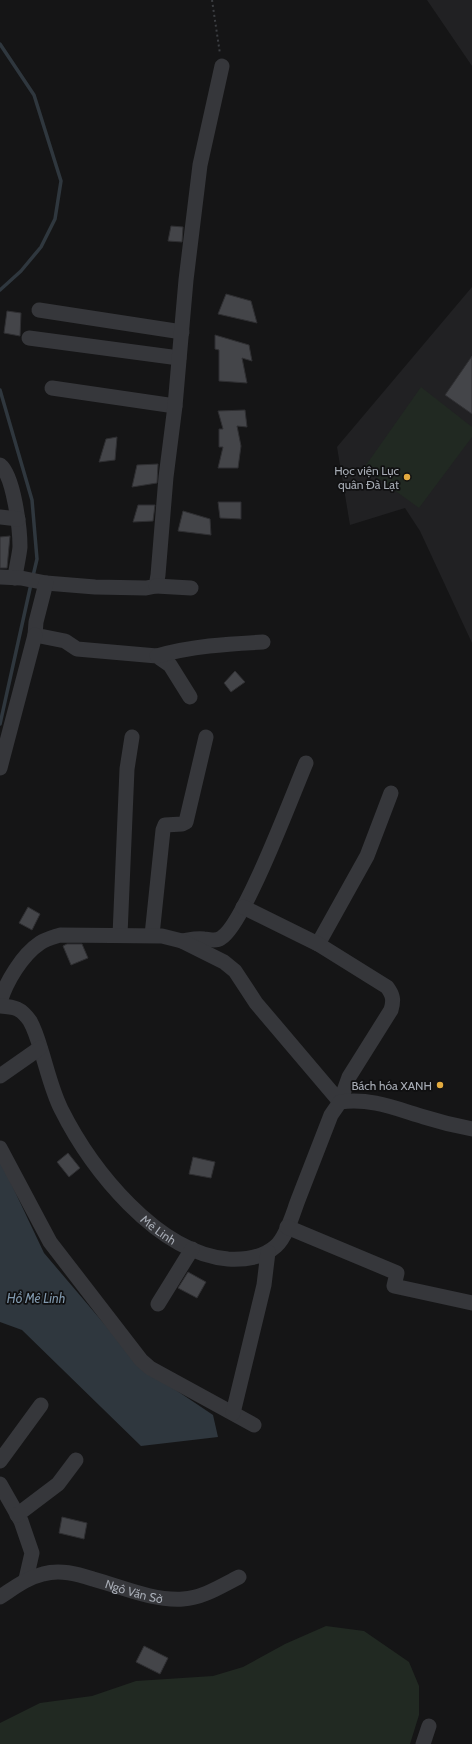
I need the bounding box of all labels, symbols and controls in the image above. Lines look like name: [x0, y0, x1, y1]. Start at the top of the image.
place label: Học viện Lục quân Đà Lạt: [334, 463, 400, 492]
marker: Học viện Lục quân Đà Lạt: [402, 472, 412, 482]
place label: Bách hóa XANH: [351, 1078, 432, 1093]
marker: Bách hóa XANH: [435, 1080, 445, 1090]
street label: Mê Linh: [138, 1211, 179, 1247]
water label: Hồ Mê Linh: [7, 1290, 65, 1306]
street label: Ngô Văn Sở: [103, 1576, 164, 1606]

